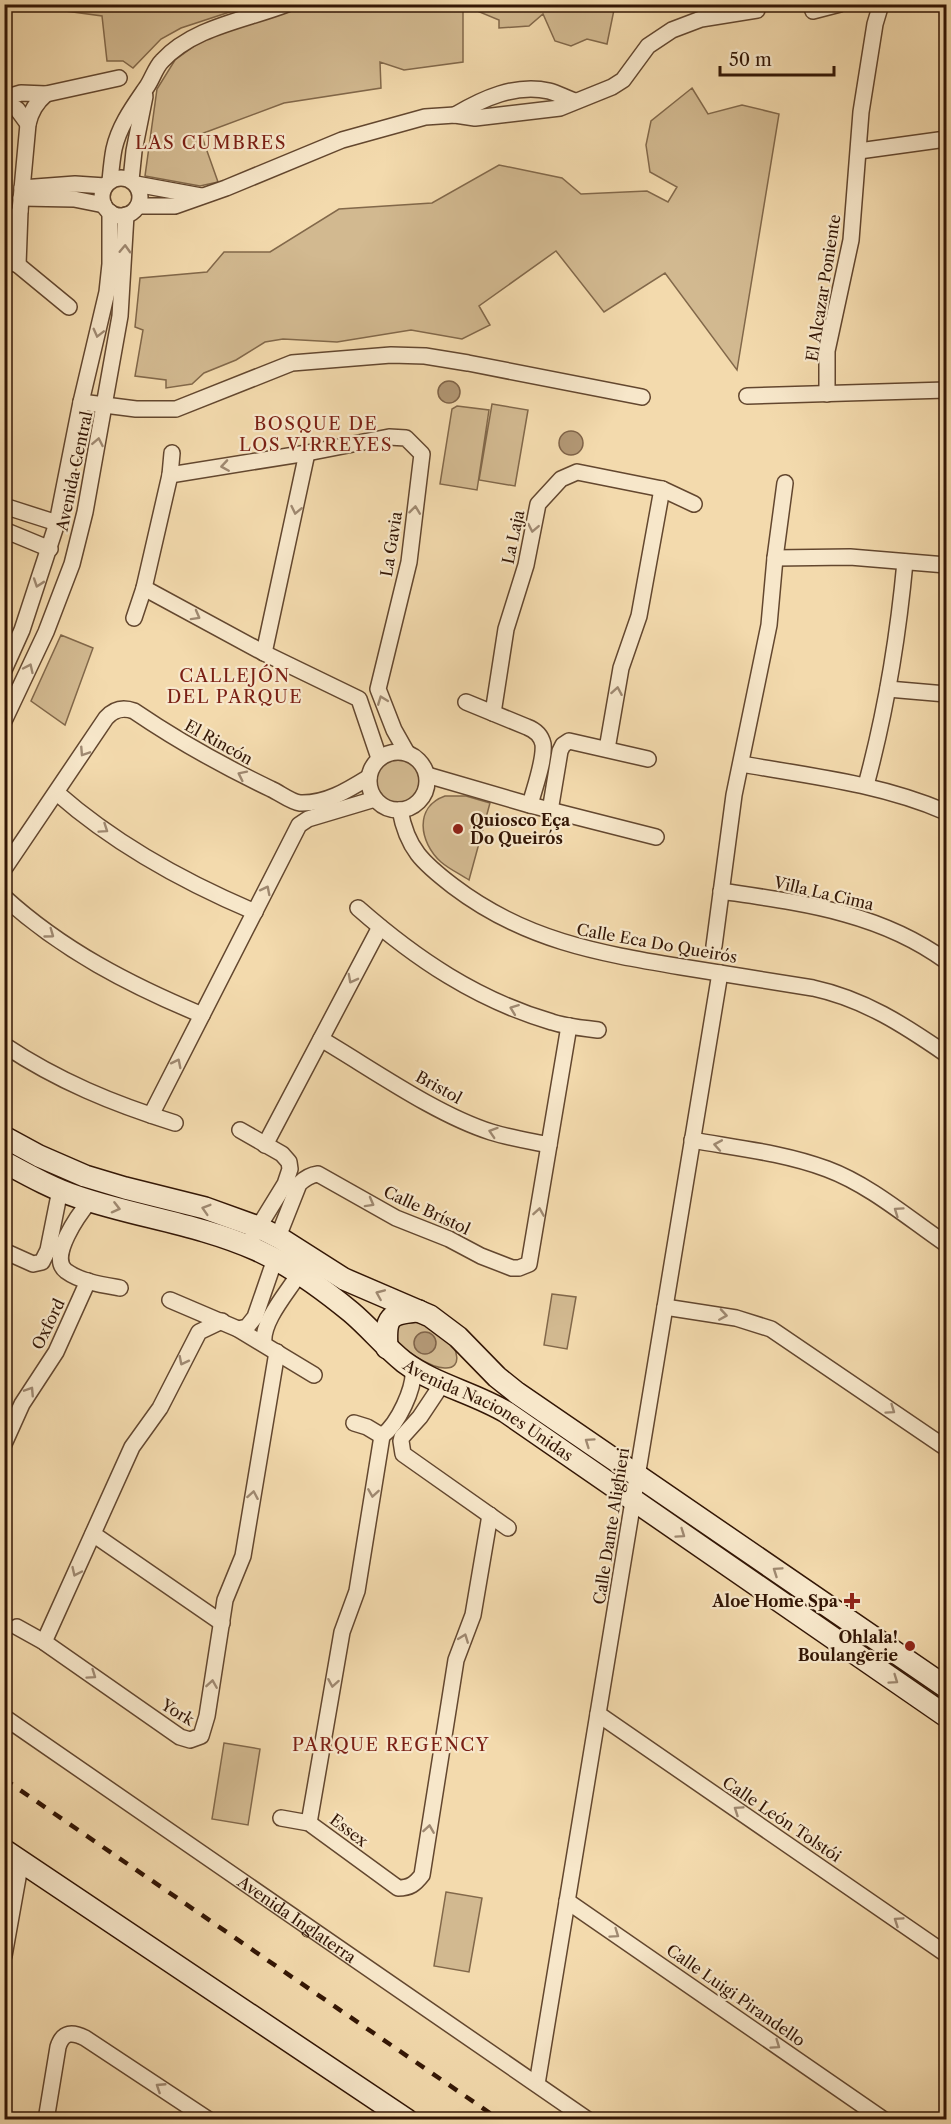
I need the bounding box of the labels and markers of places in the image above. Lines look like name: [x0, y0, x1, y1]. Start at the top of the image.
place label: Quiosco Eça Do Queirós: [470, 810, 571, 848]
marker: Quiosco Eça Do Queirós: [451, 822, 465, 836]
place label: Aloe Home Spa: [711, 1591, 839, 1611]
marker: Aloe Home Spa: [843, 1592, 861, 1610]
place label: Ohlala! Boulangerie: [798, 1627, 898, 1665]
marker: Ohlala! Boulangerie: [903, 1639, 917, 1653]

